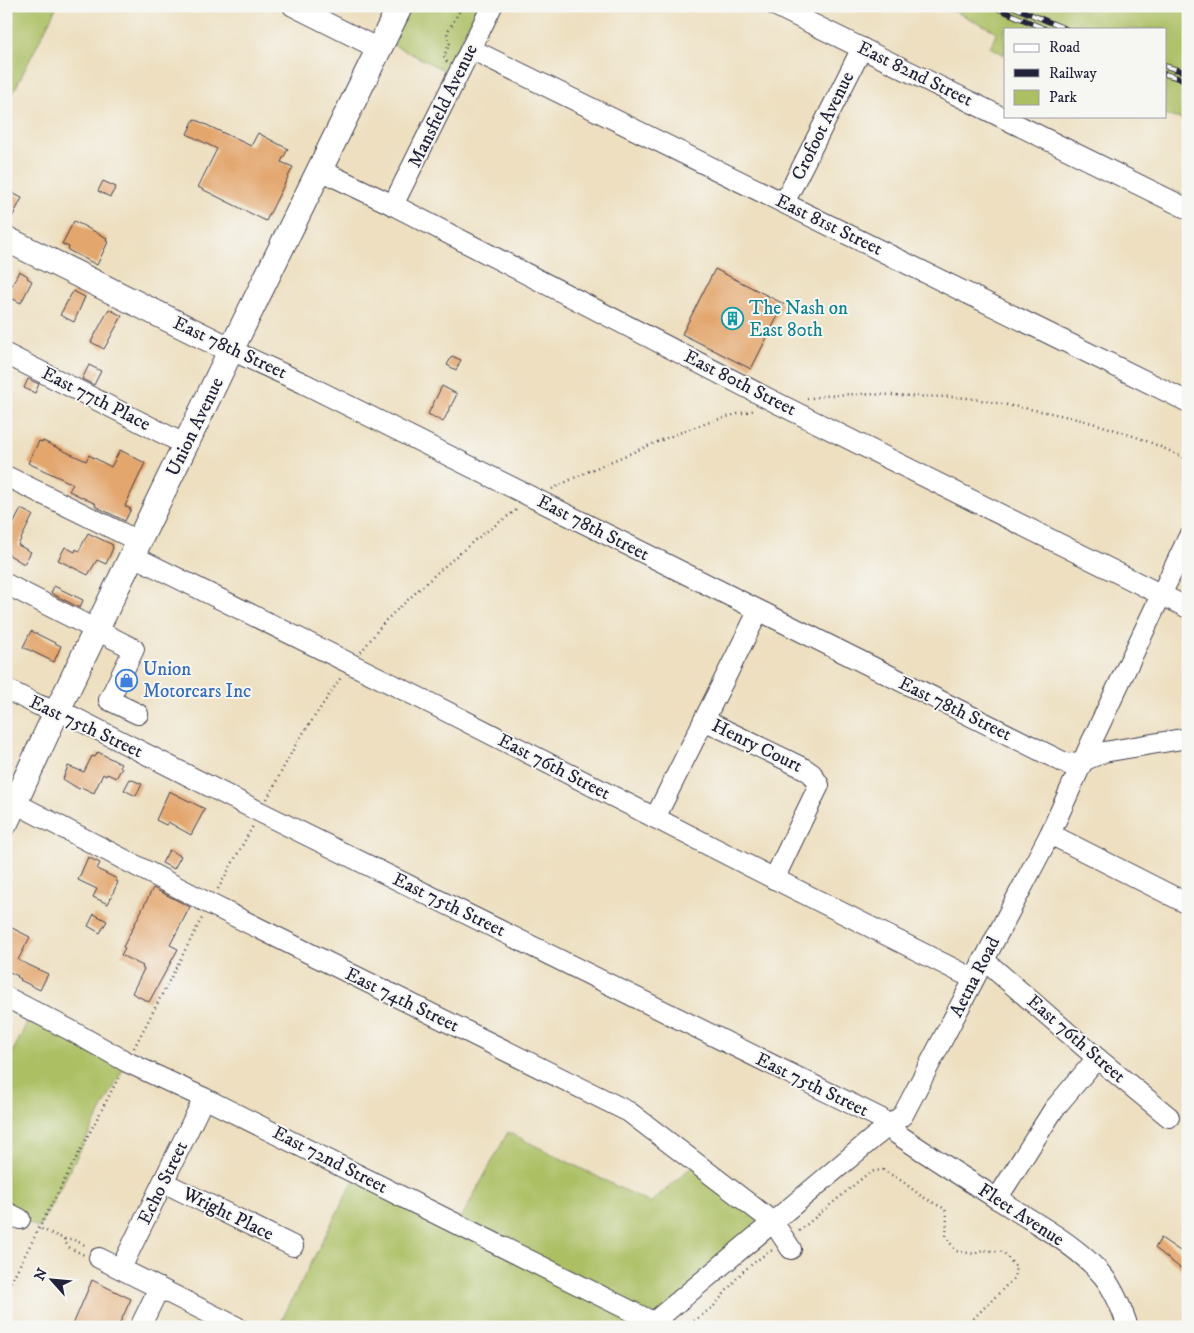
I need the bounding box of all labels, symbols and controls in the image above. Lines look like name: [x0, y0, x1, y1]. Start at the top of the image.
legend: [1004, 28, 1166, 118]
street label: East 82nd Street: [854, 36, 976, 112]
text: Road: [1049, 38, 1081, 57]
street label: Mansfield Avenue: [403, 40, 483, 171]
text: Railway: [1049, 64, 1097, 83]
street label: Crofoot Avenue: [787, 68, 859, 184]
text: Park: [1049, 88, 1078, 107]
street label: East 81st Street: [772, 189, 886, 261]
place label: The Nash on East 80th: [749, 297, 848, 342]
building icon: The Nash on East 80th: [721, 307, 745, 331]
street label: East 78th Street: [170, 312, 290, 384]
street label: East 80th Street: [680, 345, 800, 421]
street label: East 77th Place: [38, 362, 154, 436]
street label: Union Avenue: [161, 374, 229, 480]
street label: East 78th Street: [533, 490, 653, 566]
place label: Union Motorcars Inc: [143, 658, 251, 703]
shop icon: Union Motorcars Inc: [115, 668, 139, 692]
street label: East 78th Street: [895, 672, 1015, 746]
street label: East 75th Street: [26, 691, 146, 763]
street label: Henry Court: [708, 714, 806, 778]
street label: East 76th Street: [494, 729, 614, 805]
street label: East 75th Street: [389, 868, 509, 942]
street label: Aetna Road: [945, 932, 1005, 1021]
street label: East 74th Street: [341, 963, 463, 1037]
street label: East 76th Street: [1022, 990, 1130, 1088]
street label: East 75th Street: [752, 1048, 872, 1122]
street label: East 72nd Street: [269, 1121, 391, 1199]
street label: Echo Street: [133, 1138, 193, 1228]
street label: Fleet Avenue: [974, 1179, 1068, 1251]
street label: Wright Place: [178, 1182, 277, 1246]
north arrow: [28, 1256, 78, 1306]
text: N: [31, 1265, 52, 1284]

